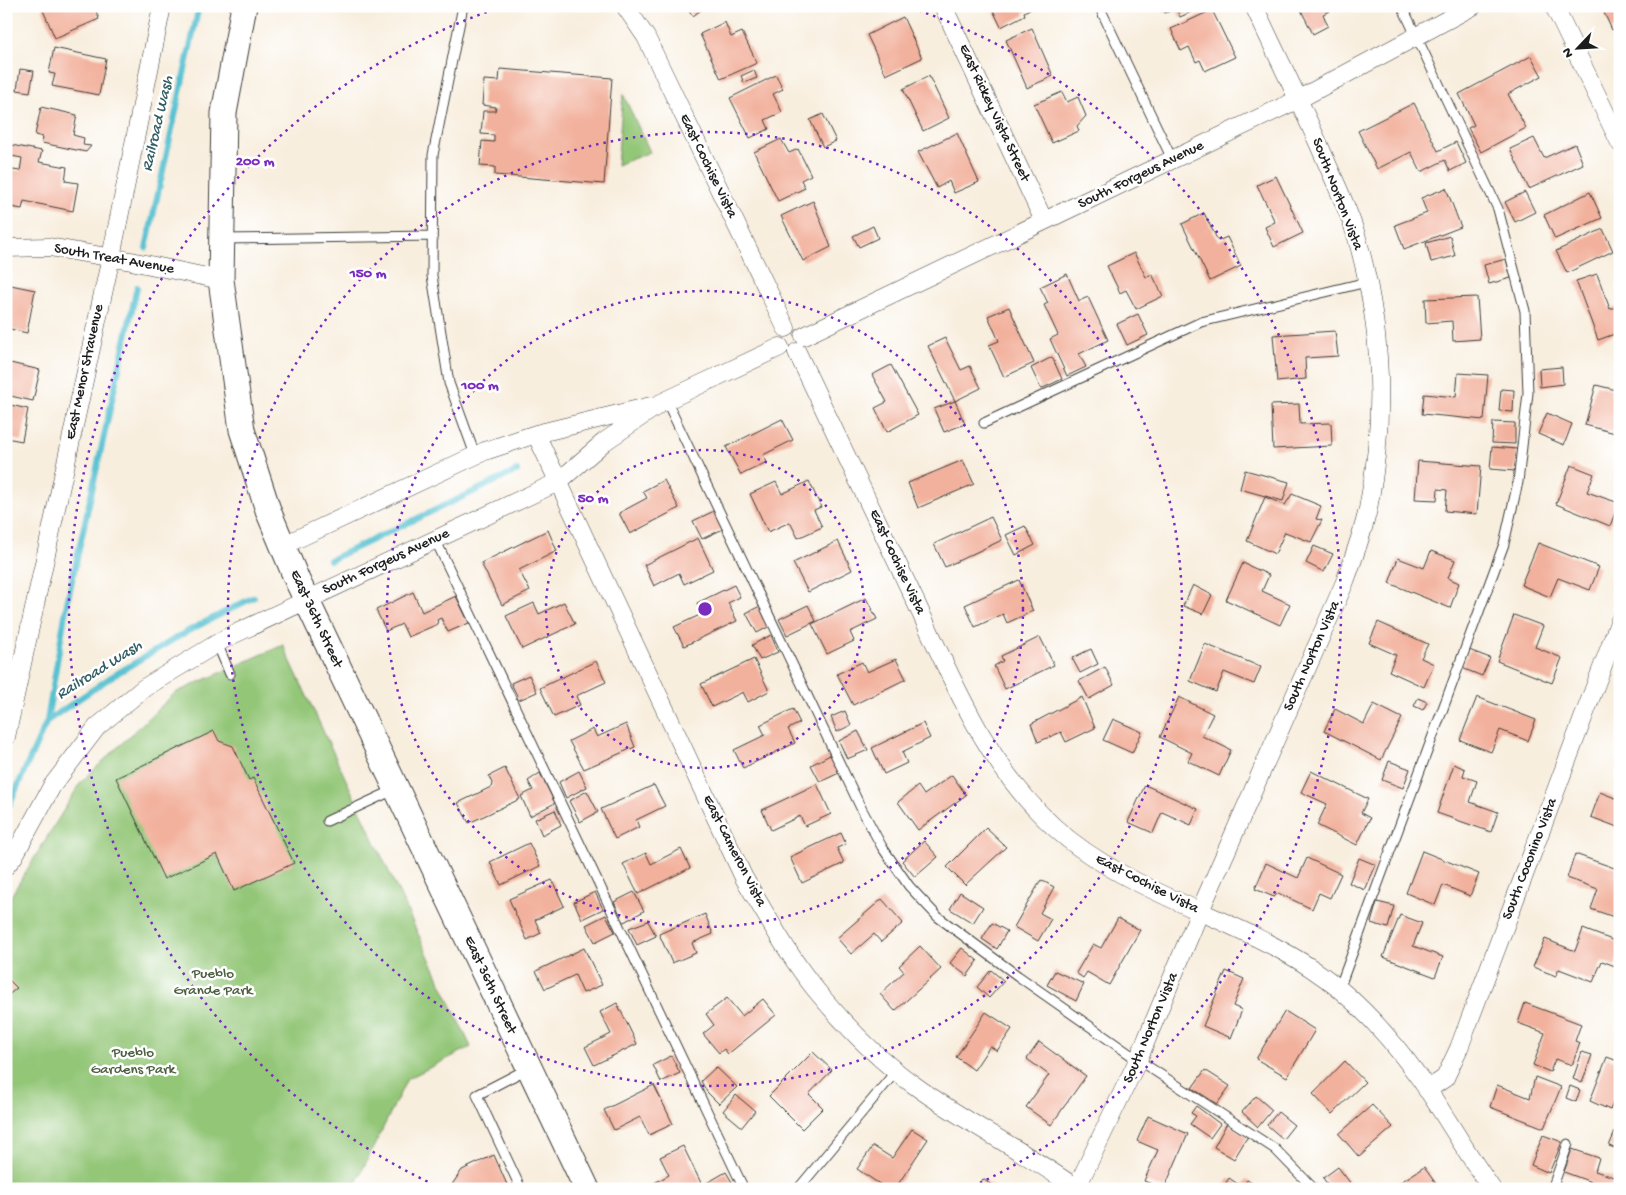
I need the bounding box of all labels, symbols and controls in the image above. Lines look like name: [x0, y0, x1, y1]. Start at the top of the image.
north arrow: [1554, 22, 1604, 72]
street label: East Rickey Vista Street: [954, 41, 1035, 186]
text: N: [1559, 45, 1578, 60]
water label: Railroad Wash: [139, 74, 179, 174]
street label: East Cochise Vista: [675, 111, 741, 222]
street label: South Norton Vista: [1307, 135, 1367, 253]
street label: South Forgeus Avenue: [1075, 137, 1207, 213]
text: 200 m: [236, 153, 275, 171]
street label: South Treat Avenue: [53, 240, 176, 278]
text: 150 m: [349, 265, 387, 283]
street label: East Menor Stravenue: [62, 302, 108, 441]
text: 100 m: [460, 377, 499, 395]
text: 50 m: [578, 490, 609, 508]
street label: East Cochise Vista: [865, 507, 929, 618]
street label: South Forgeus Avenue: [320, 525, 452, 599]
street label: East 36th Street: [285, 567, 347, 673]
street label: South Norton Vista: [1280, 598, 1345, 714]
centre of rings: [696, 600, 714, 618]
water label: Railroad Wash: [54, 637, 147, 705]
street label: East Cameron Vista: [698, 792, 770, 911]
street label: South Coconino Vista: [1499, 795, 1562, 922]
street label: East Cochise Vista: [1092, 850, 1202, 918]
street label: East 36th Street: [459, 933, 521, 1039]
park label: Pueblo Grande Park: [174, 965, 254, 1000]
street label: South Norton Vista: [1120, 969, 1183, 1086]
park label: Pueblo Gardens Park: [91, 1044, 177, 1079]

